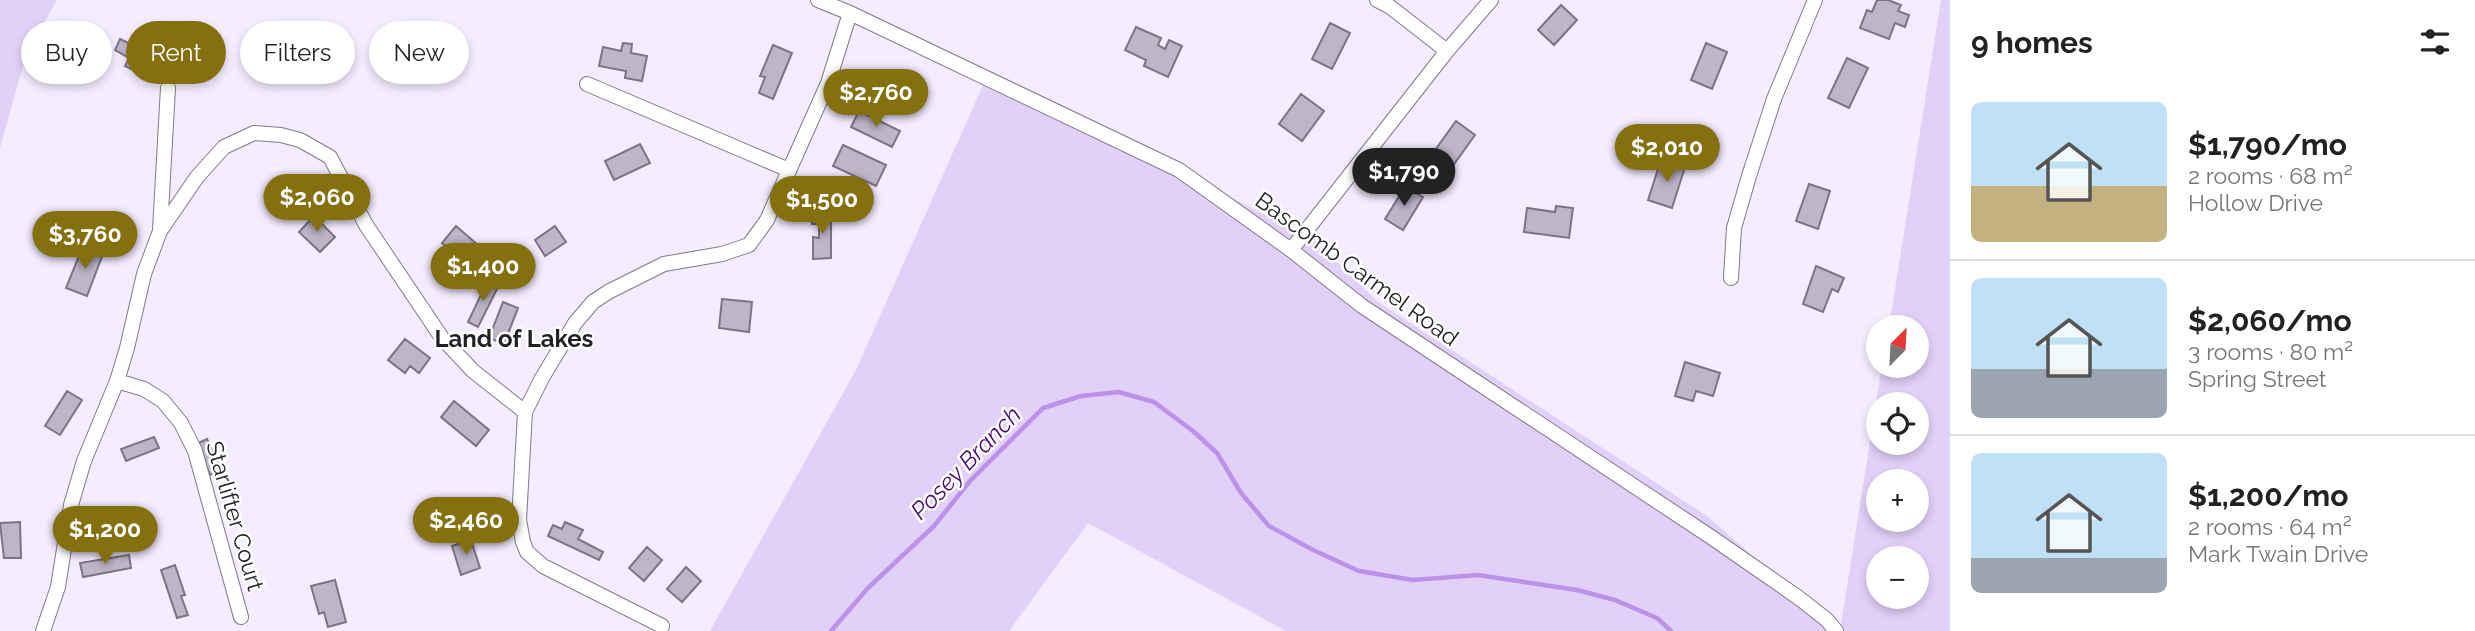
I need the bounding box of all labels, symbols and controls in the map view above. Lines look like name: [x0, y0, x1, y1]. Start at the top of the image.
chip: Buy: [21, 21, 112, 84]
chip: Rent: [126, 21, 226, 84]
chip: Filters: [240, 21, 355, 84]
chip: New: [369, 21, 469, 84]
icon: filters: [2416, 23, 2454, 61]
text: 9 homes: [1971, 25, 2093, 60]
pin: $2,760: [819, 69, 933, 129]
text: $2,760: [839, 78, 913, 105]
pin: $2,010: [1610, 124, 1724, 184]
text: $1,790/mo: [2188, 127, 2347, 162]
icon: home: [2027, 130, 2111, 214]
text: $2,010: [1631, 133, 1703, 160]
pin: $1,790: [1347, 148, 1461, 208]
text: $1,790: [1368, 157, 1440, 184]
text: 2 rooms · 68 m²: [2188, 162, 2353, 189]
pin: $2,060: [260, 174, 374, 234]
pin: $1,500: [765, 176, 879, 236]
text: $2,060: [279, 183, 355, 210]
text: $1,500: [786, 185, 858, 212]
street label: Bascomb Carmel Road: [1251, 186, 1464, 351]
text: Hollow Drive: [2188, 189, 2323, 216]
pin: $3,760: [28, 212, 142, 271]
text: $3,760: [48, 220, 122, 247]
pin: $1,400: [426, 244, 540, 303]
text: $1,400: [447, 252, 519, 279]
text: $2,060/mo: [2188, 303, 2352, 338]
icon: home: [2027, 306, 2111, 390]
north arrow: [1866, 315, 1928, 378]
map controls: [1866, 315, 1929, 609]
district label: Land of Lakes: [435, 324, 594, 353]
text: 3 rooms · 80 m²: [2188, 338, 2353, 365]
text: Spring Street: [2188, 365, 2327, 392]
button: locate: [1866, 392, 1929, 455]
water label: Posey Branch: [904, 400, 1027, 525]
street label: Starlifter Court: [201, 438, 270, 594]
button: +: [1866, 469, 1929, 532]
text: $1,200/mo: [2188, 478, 2348, 513]
icon: home: [2027, 481, 2111, 565]
pin: $2,460: [409, 498, 523, 557]
pin: $1,200: [48, 506, 162, 566]
text: $2,460: [429, 506, 503, 533]
text: 2 rooms · 64 m²: [2188, 513, 2352, 540]
text: $1,200: [69, 515, 141, 542]
text: Mark Twain Drive: [2188, 540, 2368, 567]
button: −: [1866, 546, 1929, 609]

